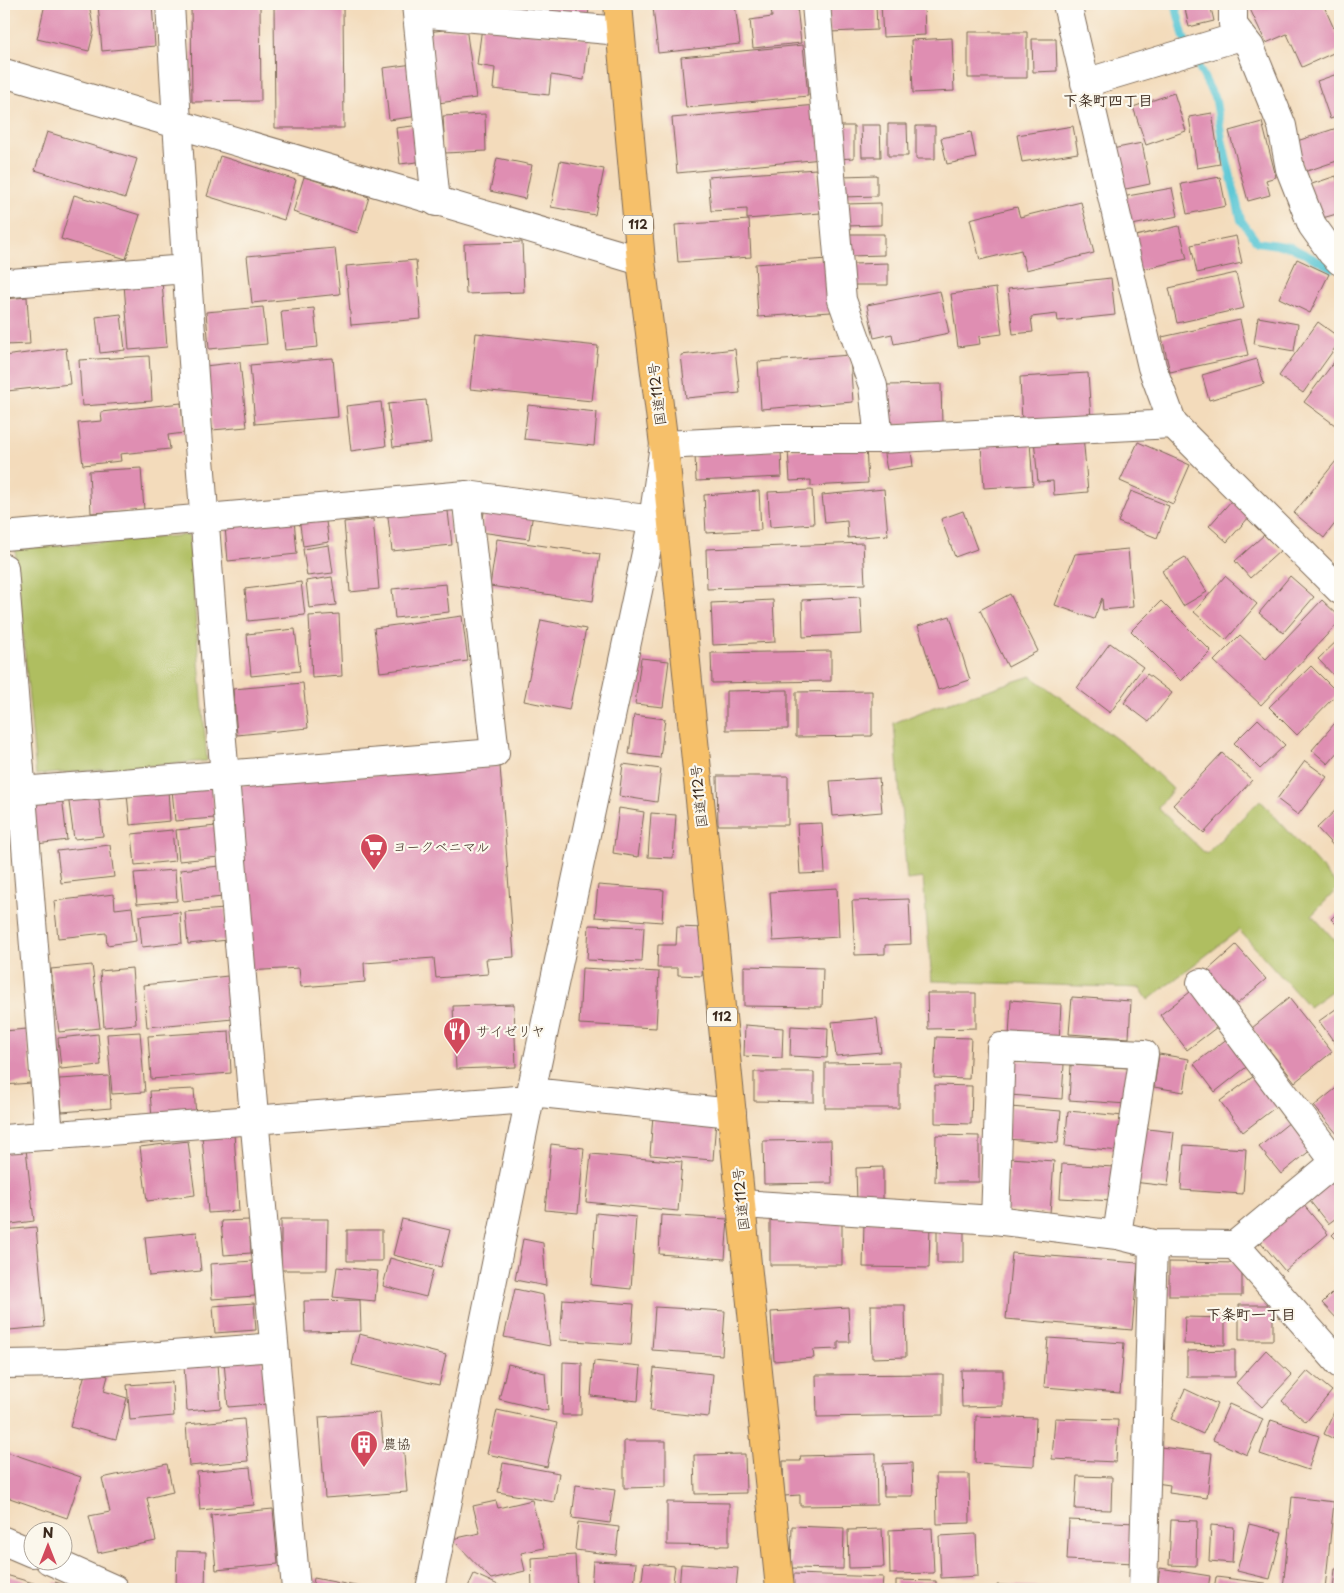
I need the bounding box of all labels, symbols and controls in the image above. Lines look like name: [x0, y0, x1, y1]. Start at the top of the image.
district label: 下条町四丁目: [1063, 88, 1153, 111]
road number: 112: [623, 216, 653, 234]
street label: 国道112号: [642, 361, 671, 427]
street label: 国道112号: [685, 763, 712, 829]
supermarket icon: ヨークベニマル: [359, 832, 389, 871]
place label: ヨークベニマル: [393, 836, 490, 857]
road number: 112: [707, 1008, 737, 1026]
restaurant icon: サイゼリヤ: [442, 1016, 472, 1055]
place label: サイゼリヤ: [476, 1020, 545, 1041]
street label: 国道112号: [727, 1166, 754, 1232]
district label: 下条町一丁目: [1206, 1302, 1296, 1325]
building icon: 農協: [349, 1429, 379, 1468]
place label: 農協: [383, 1433, 411, 1454]
north arrow: [22, 1520, 72, 1570]
text: N: [42, 1522, 54, 1543]

